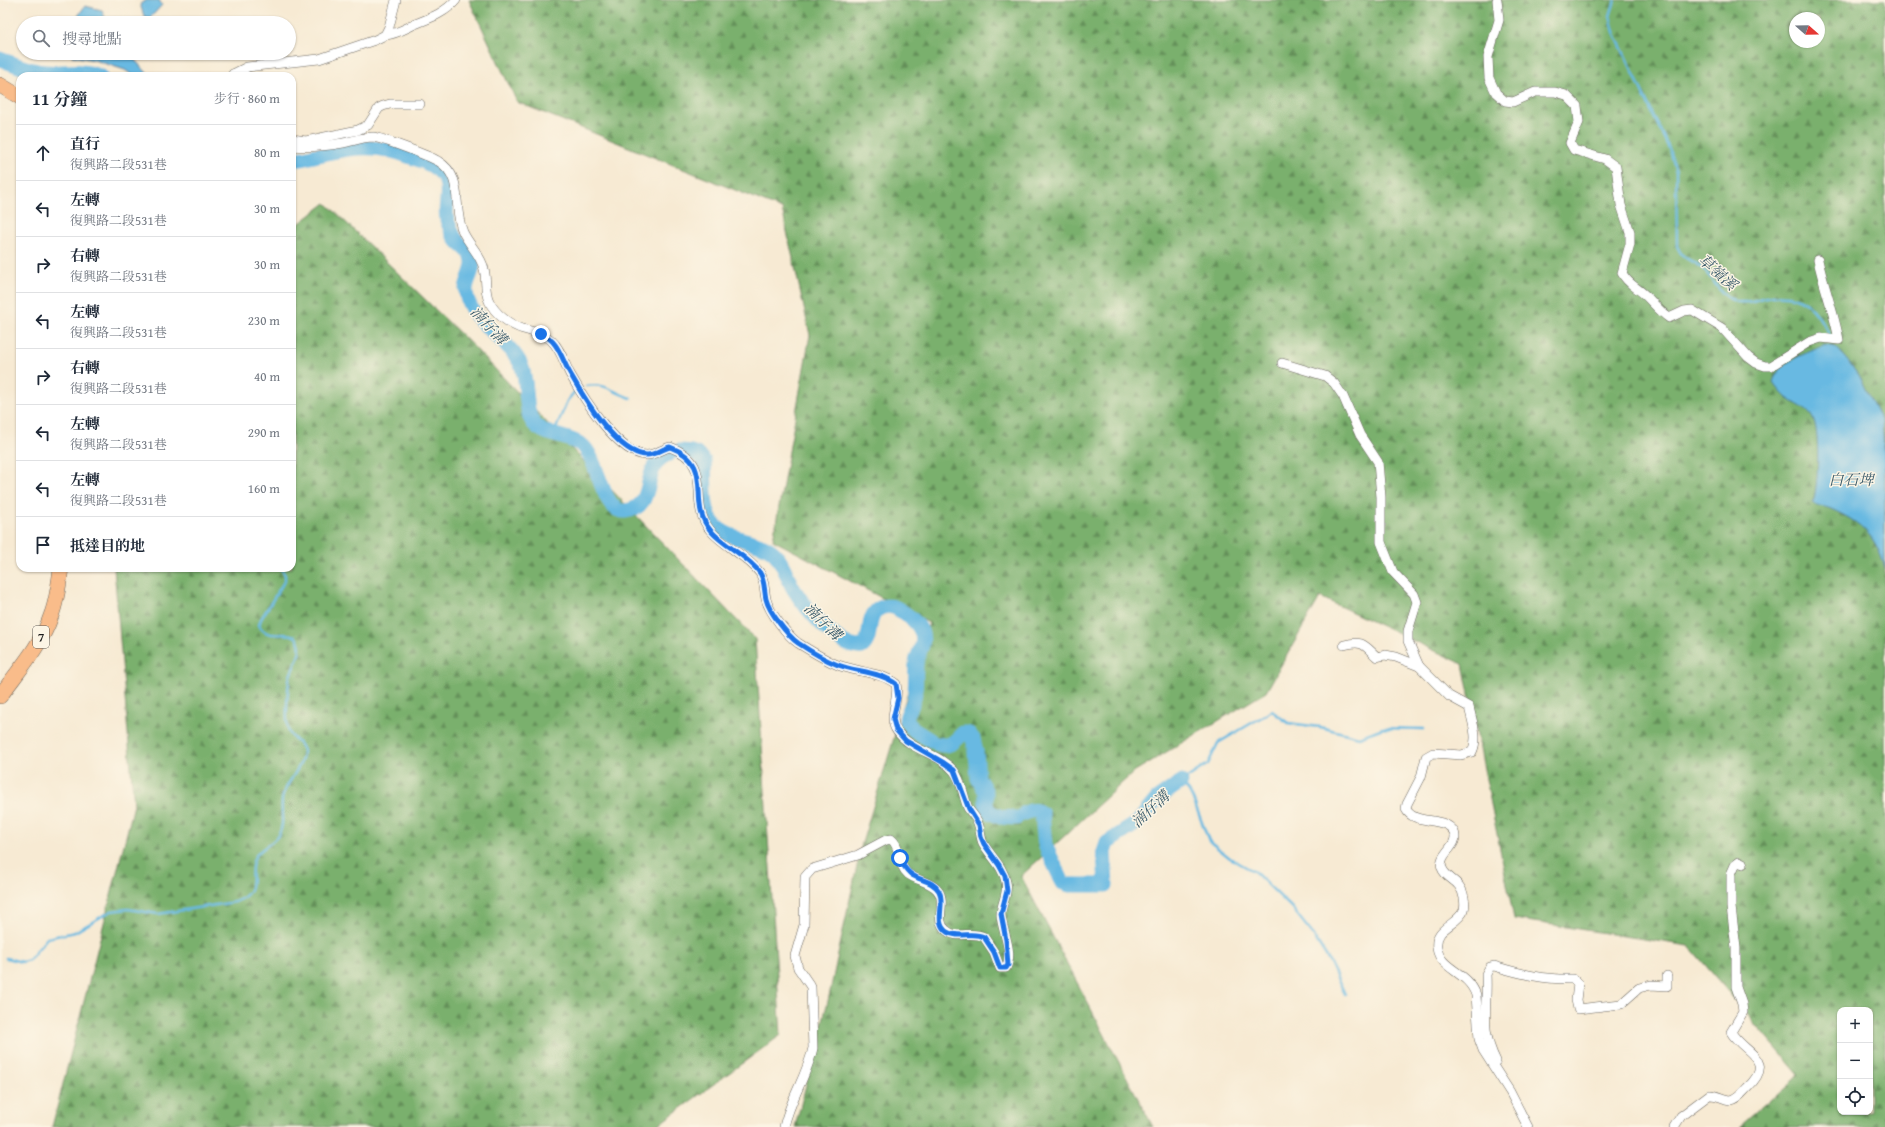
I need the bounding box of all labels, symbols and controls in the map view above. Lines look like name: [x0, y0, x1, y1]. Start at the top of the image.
north arrow: [1789, 12, 1825, 48]
search box: [16, 16, 296, 60]
icon: search: [30, 27, 52, 49]
text: 搜尋地點: [62, 28, 122, 49]
text: 11 分鐘: [32, 86, 87, 111]
text: 步行 · 860 m: [214, 89, 280, 108]
text: 直行: [70, 133, 100, 154]
icon: ahead: [32, 142, 54, 164]
text: 80 m: [254, 143, 280, 162]
text: 復興路二段531巷: [70, 155, 167, 174]
text: 左轉: [70, 189, 100, 210]
icon: left: [32, 198, 54, 220]
text: 30 m: [254, 199, 280, 218]
text: 復興路二段531巷: [70, 211, 167, 230]
text: 右轉: [70, 245, 100, 266]
water label: 草嶺溪: [1694, 249, 1743, 296]
icon: right: [32, 254, 54, 276]
text: 30 m: [254, 255, 280, 274]
text: 復興路二段531巷: [70, 267, 167, 286]
text: 左轉: [70, 301, 100, 322]
water label: 湳仔溝: [466, 301, 513, 350]
icon: left: [32, 310, 54, 332]
text: 230 m: [248, 311, 280, 330]
text: 復興路二段531巷: [70, 323, 167, 342]
route end: [532, 325, 550, 343]
text: 右轉: [70, 357, 100, 378]
icon: right: [32, 366, 54, 388]
text: 40 m: [254, 367, 280, 386]
text: 復興路二段531巷: [70, 379, 167, 398]
text: 左轉: [70, 413, 100, 434]
icon: left: [32, 422, 54, 444]
text: 290 m: [248, 423, 280, 442]
text: 復興路二段531巷: [70, 435, 167, 454]
text: 左轉: [70, 469, 100, 490]
water label: 白石埤: [1828, 469, 1875, 490]
icon: left: [32, 478, 54, 500]
text: 160 m: [248, 479, 280, 498]
text: 復興路二段531巷: [70, 491, 167, 510]
icon: arrive: [32, 534, 54, 556]
text: 抵達目的地: [70, 535, 145, 556]
water label: 湳仔溝: [800, 598, 848, 646]
road number: 7: [33, 626, 49, 648]
water label: 湳仔溝: [1126, 785, 1175, 832]
route start: [891, 849, 909, 867]
map controls: [1837, 1007, 1873, 1115]
button: +: [1837, 1007, 1873, 1043]
button: −: [1837, 1043, 1873, 1079]
button: locate: [1837, 1079, 1873, 1115]

